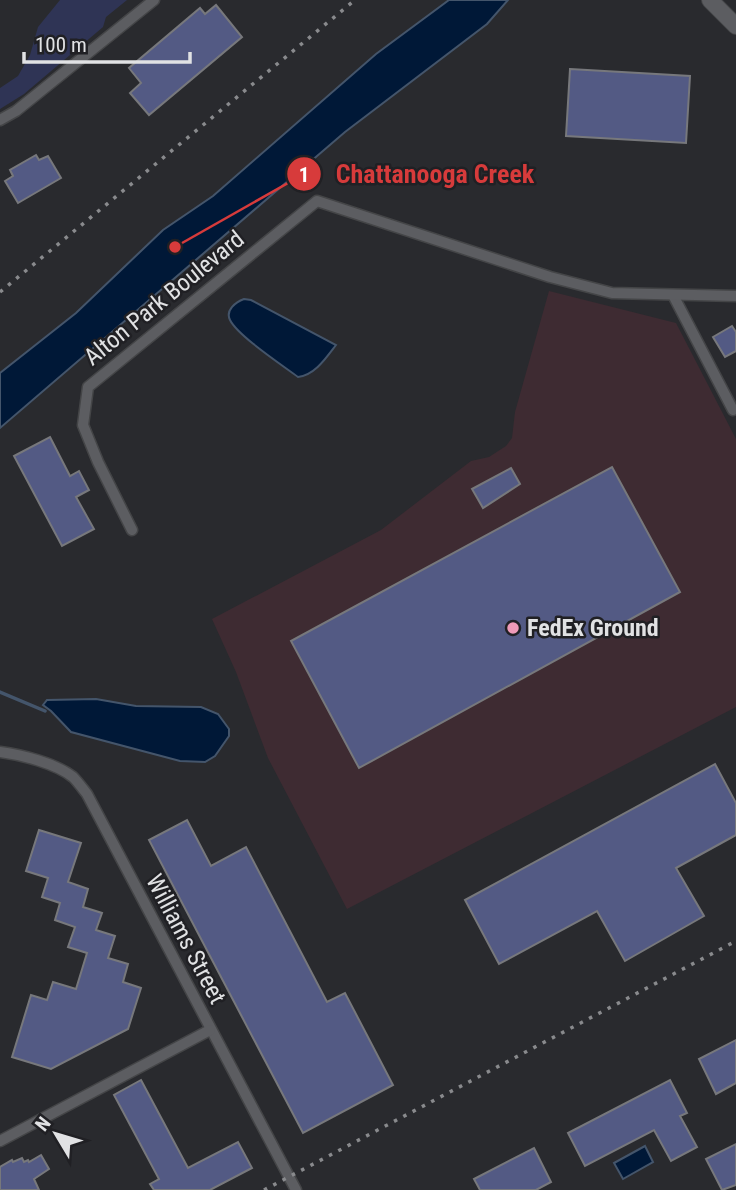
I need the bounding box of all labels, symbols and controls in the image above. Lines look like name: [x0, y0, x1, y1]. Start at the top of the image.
scale bar: [24, 21, 191, 65]
text: 100 m: [35, 33, 87, 57]
callout: Chattanooga Creek: [287, 151, 548, 198]
text: Chattanooga Creek: [336, 159, 535, 189]
text: 1: [299, 163, 309, 187]
street label: Alton Park Boulevard: [78, 225, 250, 371]
place label: FedEx Ground: [527, 614, 659, 642]
marker: FedEx Ground: [505, 620, 521, 636]
street label: Williams Street: [140, 869, 232, 1009]
north arrow: [21, 1099, 91, 1169]
text: N: [30, 1112, 56, 1136]

